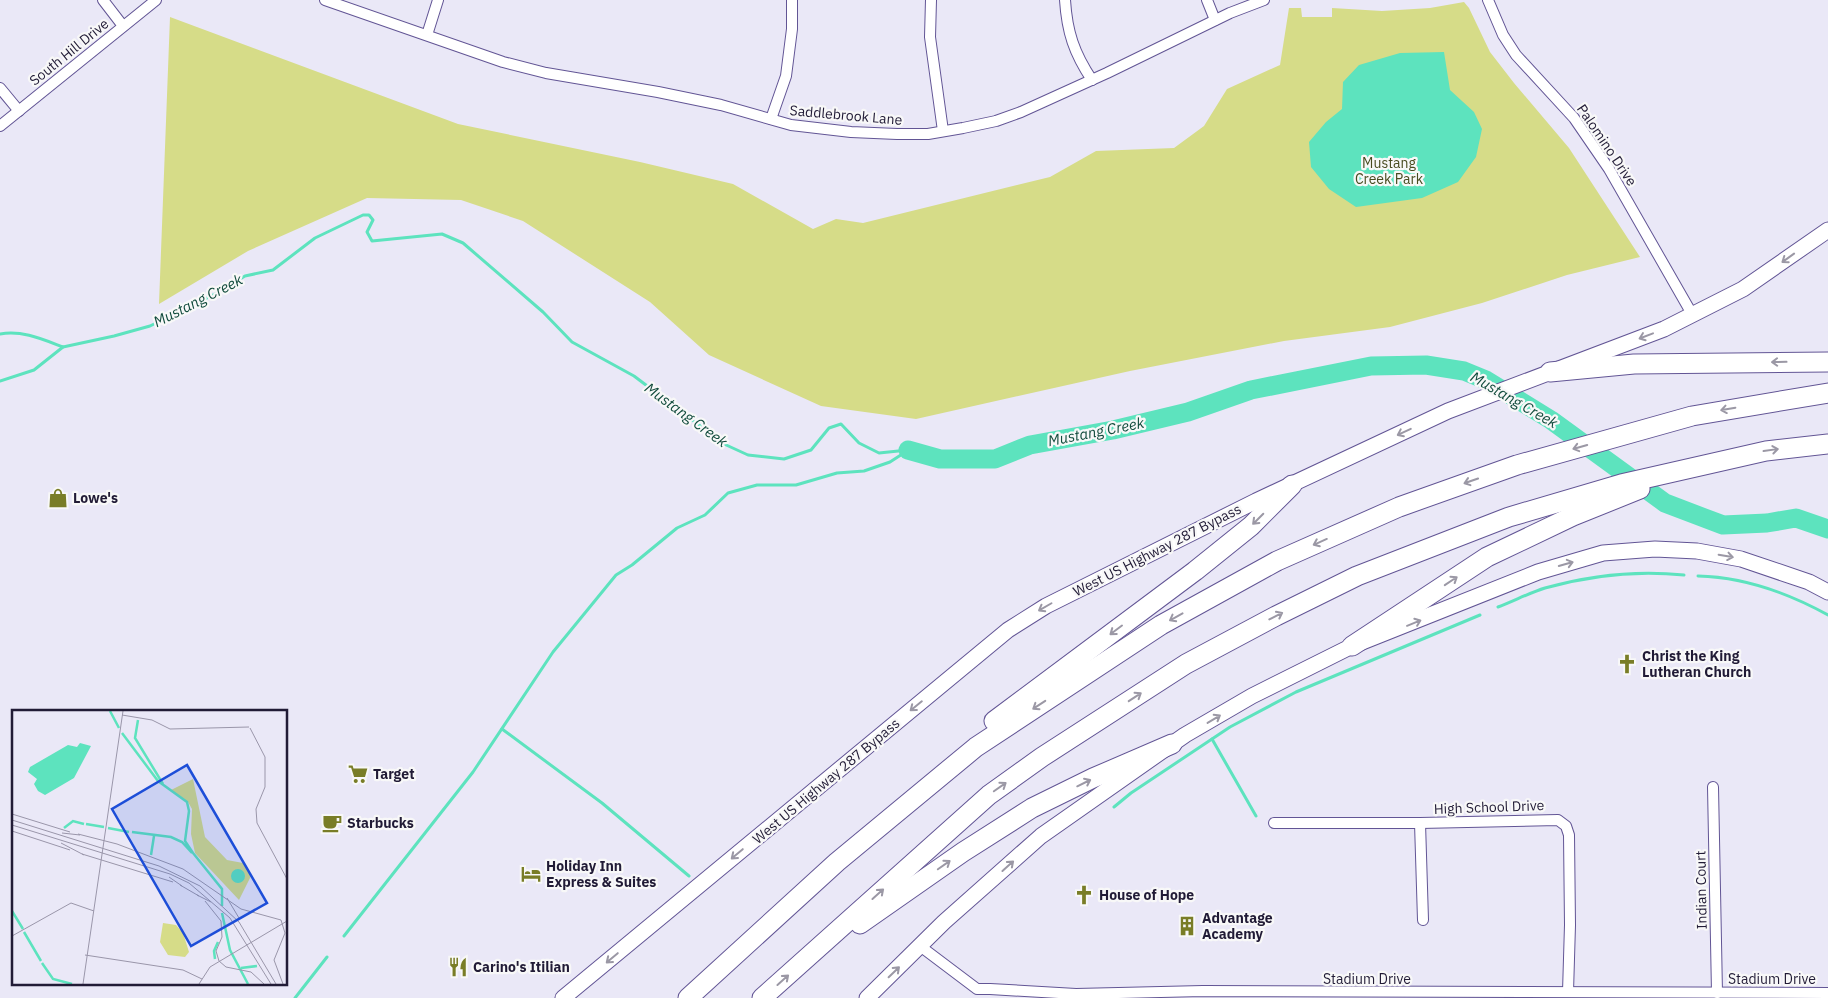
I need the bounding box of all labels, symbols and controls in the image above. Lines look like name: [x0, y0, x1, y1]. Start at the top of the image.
street label: South Hill Drive: [26, 14, 113, 89]
street label: Saddlebrook Lane: [789, 101, 903, 129]
street label: Palomino Drive: [1573, 101, 1641, 190]
park label: Mustang Creek Park: [1355, 154, 1424, 188]
one-way arrow: [1782, 253, 1795, 264]
water label: Mustang Creek: [150, 270, 246, 331]
one-way arrow: [1639, 332, 1654, 341]
one-way arrow: [1772, 357, 1788, 367]
water label: Mustang Creek: [1467, 367, 1561, 432]
water label: Mustang Creek: [641, 378, 732, 451]
one-way arrow: [1720, 405, 1736, 415]
water label: Mustang Creek: [1046, 413, 1146, 450]
one-way arrow: [1397, 427, 1412, 437]
one-way arrow: [1572, 443, 1588, 453]
one-way arrow: [1762, 445, 1778, 455]
one-way arrow: [1463, 477, 1479, 486]
shop icon: Lowe's: [47, 487, 69, 509]
place label: Lowe's: [73, 489, 118, 507]
street label: West US Highway 287 Bypass: [1070, 500, 1244, 600]
one-way arrow: [1252, 513, 1264, 525]
one-way arrow: [1313, 538, 1328, 548]
one-way arrow: [1718, 552, 1734, 562]
one-way arrow: [1557, 559, 1573, 569]
one-way arrow: [1444, 575, 1458, 585]
one-way arrow: [1038, 603, 1052, 613]
one-way arrow: [1268, 611, 1283, 620]
one-way arrow: [1169, 613, 1184, 622]
one-way arrow: [1406, 617, 1421, 627]
one-way arrow: [1109, 625, 1123, 635]
place label: Christ the King Lutheran Church: [1642, 647, 1751, 681]
church icon: Christ the King Lutheran Church: [1616, 653, 1638, 675]
one-way arrow: [1128, 691, 1142, 701]
one-way arrow: [910, 700, 923, 711]
one-way arrow: [1033, 700, 1047, 710]
inset map: [12, 710, 288, 986]
one-way arrow: [1206, 713, 1220, 723]
street label: West US Highway 287 Bypass: [749, 714, 903, 848]
supermarket icon: Target: [347, 763, 369, 785]
place label: Target: [373, 765, 415, 783]
one-way arrow: [1076, 778, 1091, 787]
one-way arrow: [993, 782, 1007, 792]
street label: High School Drive: [1433, 796, 1545, 818]
cafe icon: Starbucks: [321, 812, 343, 834]
place label: Starbucks: [347, 814, 414, 832]
one-way arrow: [731, 849, 744, 860]
street label: Indian Court: [1691, 851, 1711, 929]
place label: Holiday Inn Express & Suites: [546, 857, 656, 891]
one-way arrow: [937, 860, 951, 870]
one-way arrow: [1001, 860, 1014, 872]
hotel icon: Holiday Inn Express & Suites: [520, 863, 542, 885]
church icon: House of Hope: [1073, 884, 1095, 906]
place label: House of Hope: [1099, 886, 1194, 904]
one-way arrow: [872, 888, 885, 900]
place label: Advantage Academy: [1202, 909, 1273, 943]
building icon: Advantage Academy: [1176, 915, 1198, 937]
one-way arrow: [606, 953, 619, 964]
restaurant icon: Carino's Itilian: [447, 956, 469, 978]
place label: Carino's Itilian: [473, 958, 570, 976]
one-way arrow: [887, 966, 900, 978]
street label: Stadium Drive: [1323, 970, 1411, 988]
street label: Stadium Drive: [1728, 970, 1816, 988]
one-way arrow: [776, 974, 789, 986]

